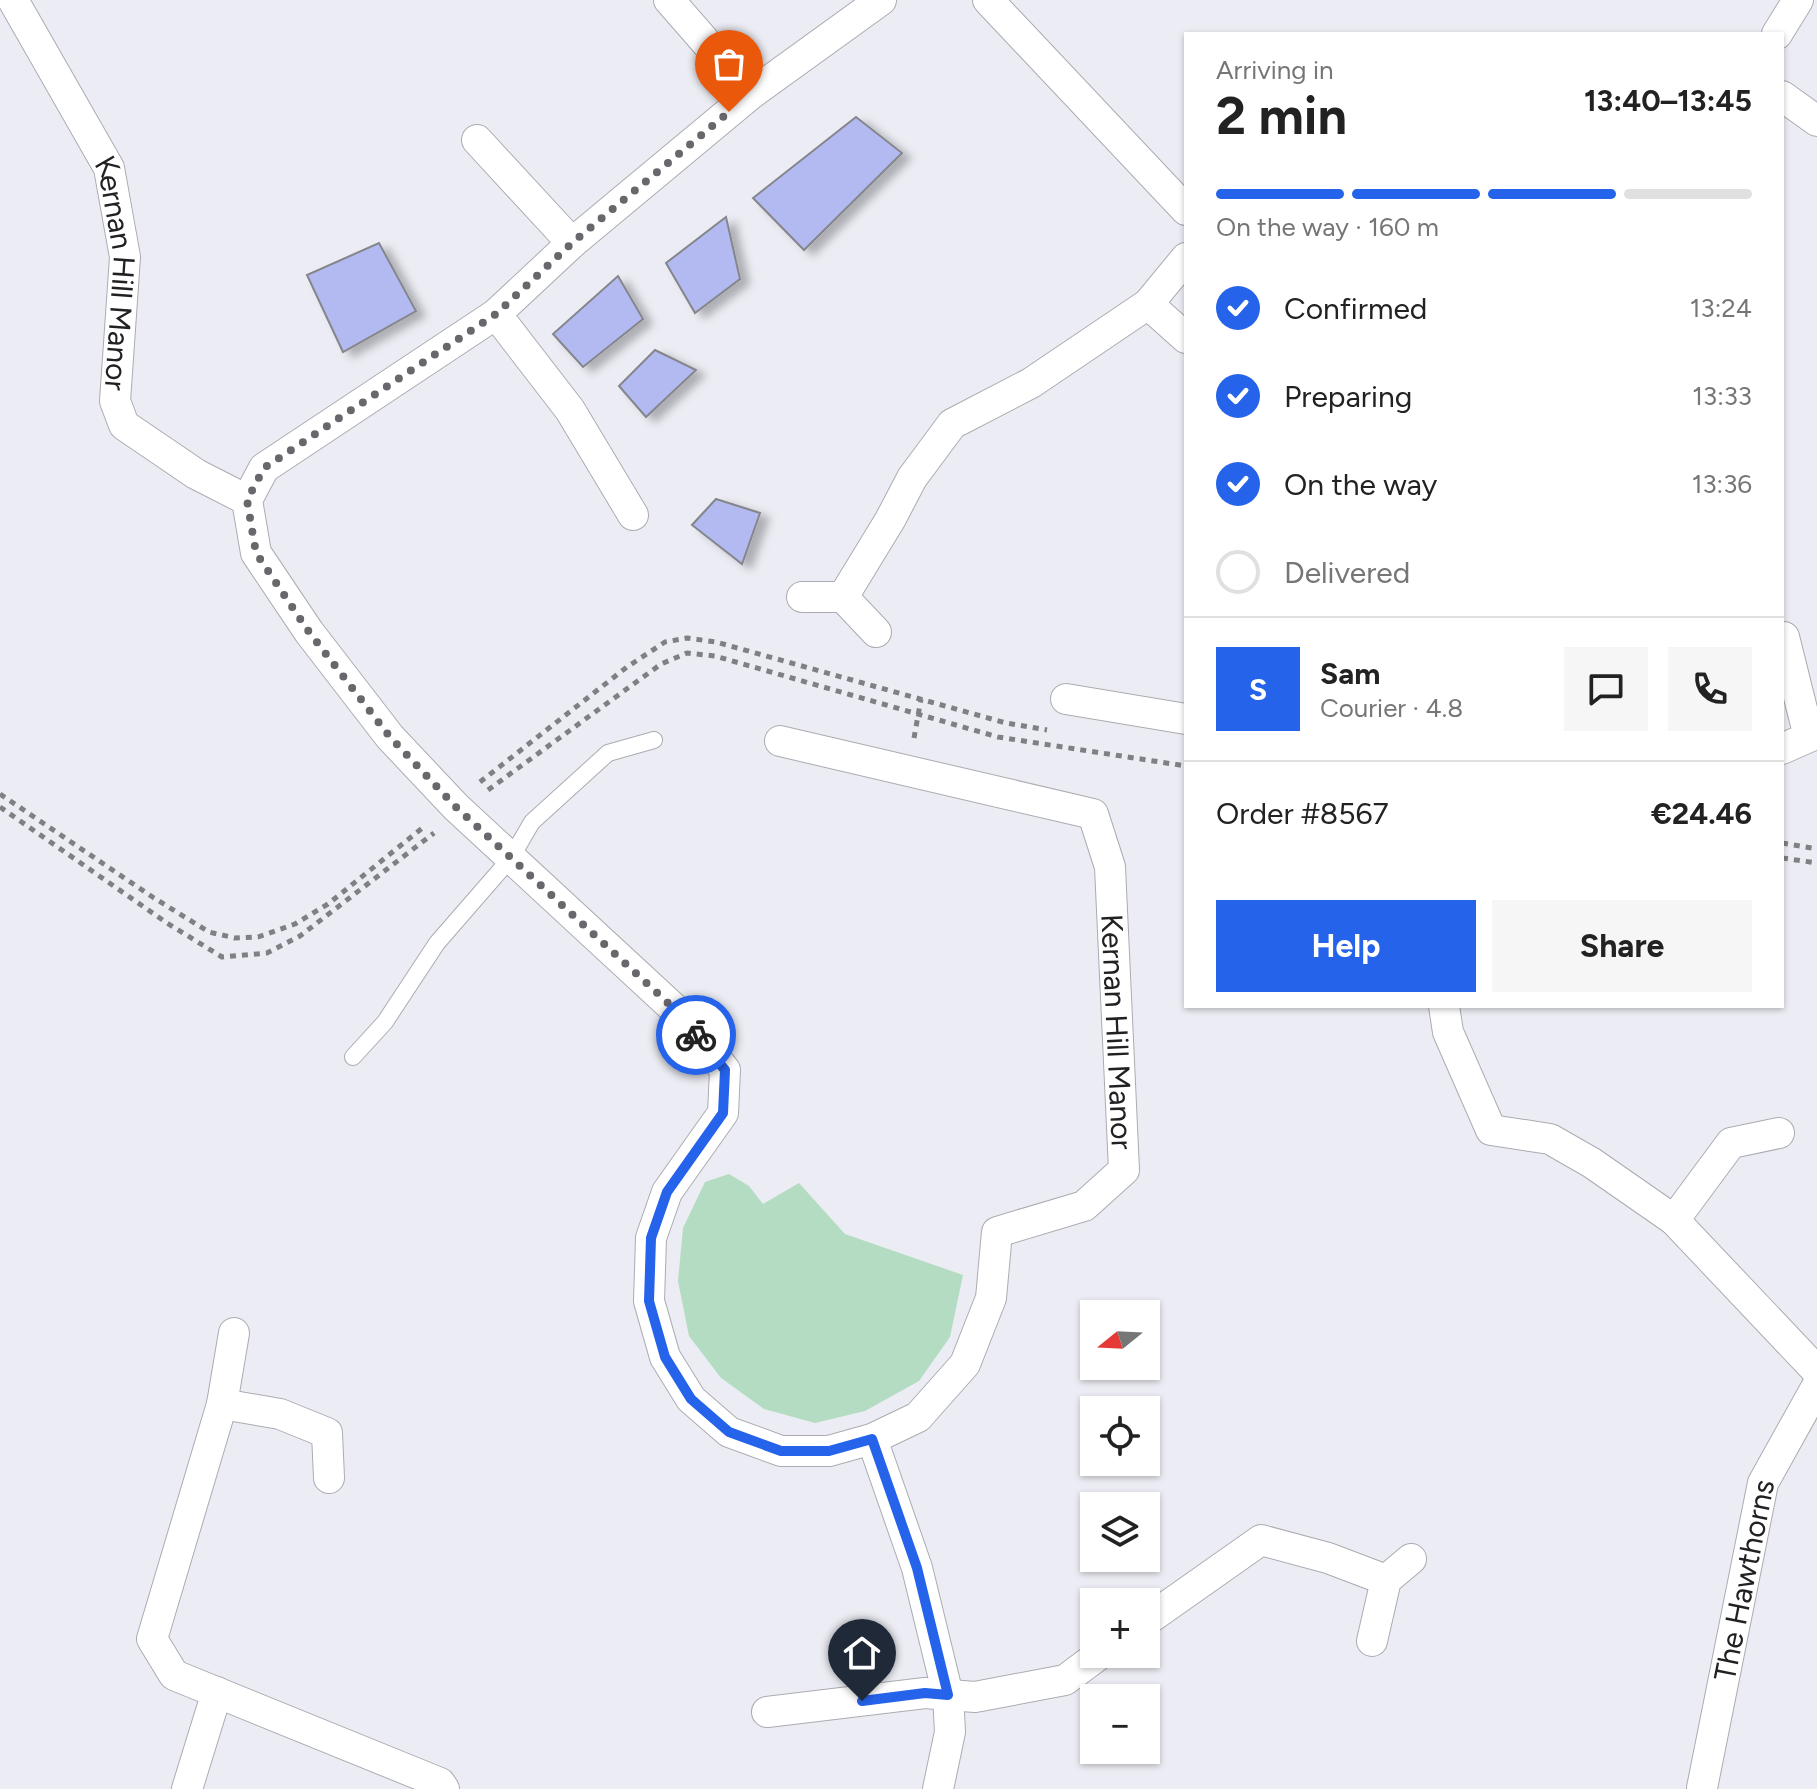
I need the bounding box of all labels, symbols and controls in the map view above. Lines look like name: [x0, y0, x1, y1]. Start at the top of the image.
pin: [695, 30, 763, 112]
icon: bag: [707, 42, 751, 86]
text: Arriving in: [1216, 54, 1334, 86]
text: 13:40–13:45: [1584, 82, 1752, 119]
text: 2 min: [1216, 85, 1347, 147]
street label: Kernan Hill Manor: [87, 149, 144, 392]
text: On the way · 160 m: [1216, 211, 1439, 243]
icon: check: [1216, 286, 1260, 330]
text: Confirmed: [1284, 290, 1427, 327]
text: 13:24: [1690, 292, 1752, 324]
icon: check: [1216, 374, 1260, 418]
text: Preparing: [1284, 378, 1412, 415]
text: 13:33: [1692, 380, 1752, 412]
icon: check: [1216, 462, 1260, 506]
text: On the way: [1284, 466, 1437, 503]
text: 13:36: [1692, 468, 1752, 500]
text: Delivered: [1284, 554, 1410, 591]
button: chat: [1564, 647, 1648, 731]
button: phone: [1668, 647, 1752, 731]
text: Sam: [1320, 655, 1380, 692]
text: S: [1249, 671, 1267, 708]
text: Courier · 4.8: [1320, 692, 1463, 724]
text: Order #8567: [1216, 795, 1389, 832]
text: €24.46: [1651, 795, 1752, 832]
button: Help: [1216, 900, 1476, 992]
button: Share: [1492, 900, 1752, 992]
street label: Kernan Hill Manor: [1094, 913, 1142, 1150]
courier: [656, 995, 736, 1075]
icon: bike: [674, 1013, 718, 1057]
north arrow: [1080, 1300, 1160, 1380]
map controls: [1080, 1300, 1160, 1764]
button: locate: [1080, 1396, 1160, 1476]
street label: The Hawthorns: [1705, 1476, 1782, 1684]
button: layers: [1080, 1492, 1160, 1572]
button: +: [1080, 1588, 1160, 1668]
pin: [828, 1619, 896, 1701]
icon: home: [840, 1631, 884, 1675]
button: −: [1080, 1684, 1160, 1764]

